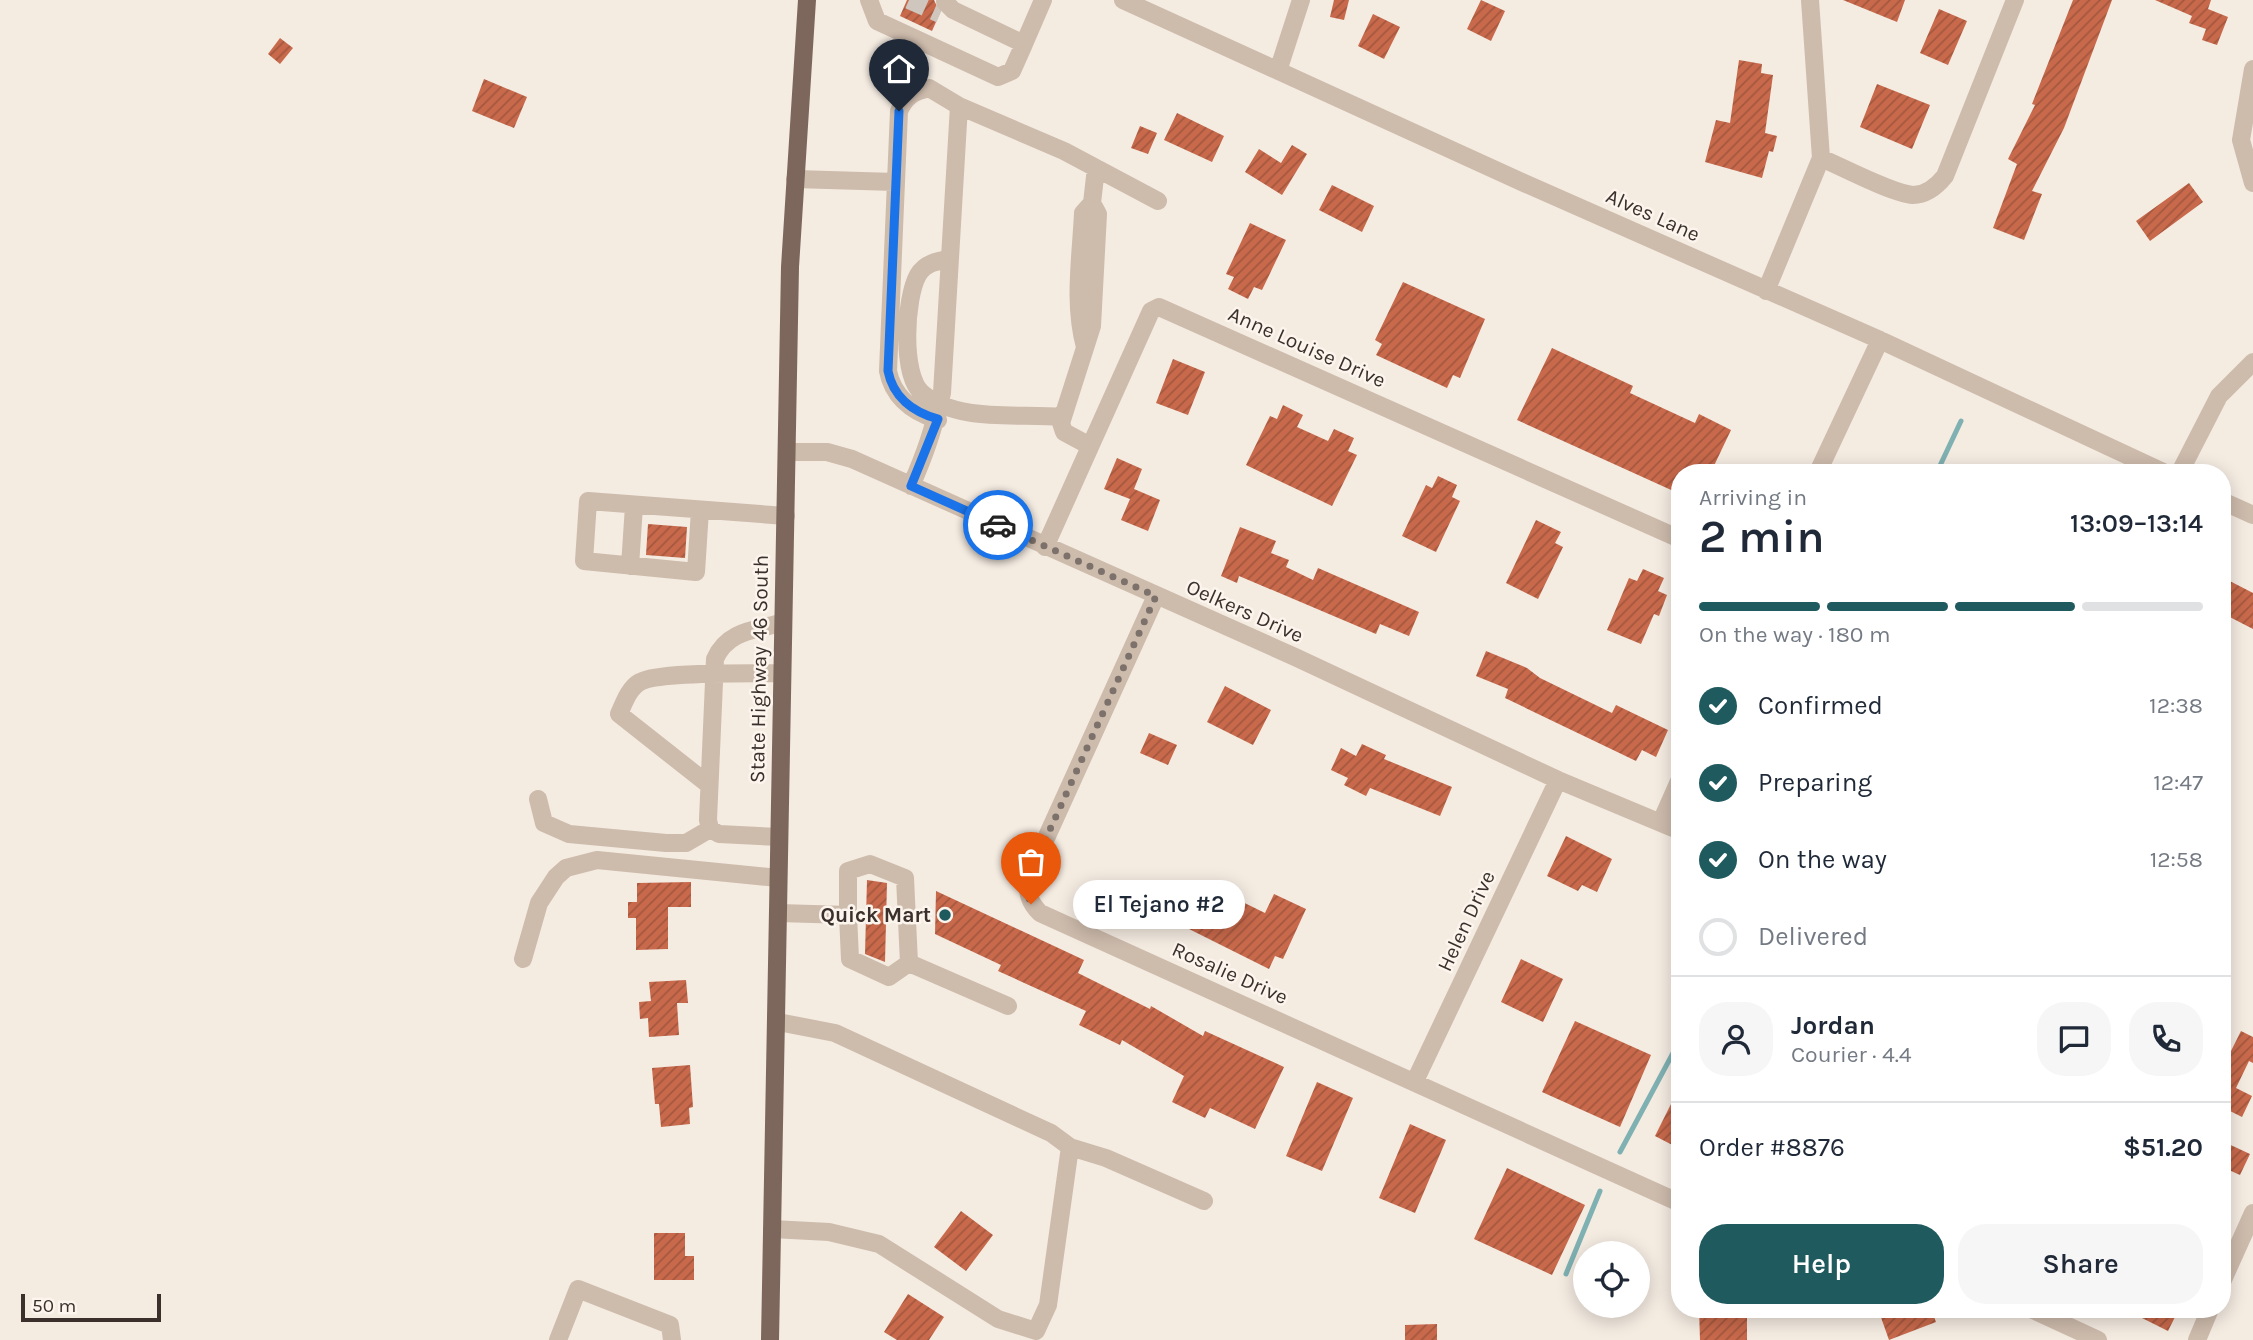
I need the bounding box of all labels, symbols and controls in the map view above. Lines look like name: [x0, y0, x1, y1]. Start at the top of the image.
pin: [869, 39, 929, 111]
icon: home: [880, 50, 918, 88]
street label: Alves Lane: [1602, 184, 1704, 246]
street label: Anne Louise Drive: [1225, 302, 1389, 392]
text: Arriving in: [1699, 484, 1807, 511]
courier: [963, 490, 1033, 560]
icon: car: [979, 506, 1017, 544]
text: 13:09–13:14: [2070, 508, 2203, 539]
text: 2 min: [1699, 510, 1825, 564]
street label: State Highway 46 South: [745, 555, 773, 783]
street label: Oelkers Drive: [1183, 575, 1307, 647]
text: On the way · 180 m: [1699, 621, 1890, 648]
icon: check: [1699, 687, 1737, 725]
text: Confirmed: [1758, 690, 1883, 721]
text: 12:38: [2149, 692, 2203, 719]
icon: check: [1699, 764, 1737, 802]
text: Preparing: [1758, 767, 1872, 798]
text: 12:47: [2153, 769, 2203, 796]
pin: [1001, 832, 1061, 904]
icon: check: [1699, 841, 1737, 879]
icon: bag: [1012, 843, 1050, 881]
text: On the way: [1758, 844, 1887, 875]
text: 12:58: [2150, 846, 2203, 873]
street label: Helen Drive: [1432, 867, 1500, 975]
callout: El Tejano #2: [1073, 880, 1244, 928]
text: El Tejano #2: [1094, 891, 1224, 918]
place label: Quick Mart: [821, 903, 931, 927]
marker: Quick Mart: [937, 907, 953, 923]
text: Delivered: [1758, 921, 1868, 952]
street label: Rosalie Drive: [1169, 937, 1291, 1009]
button: person: [1699, 1002, 1773, 1076]
button: chat: [2037, 1002, 2111, 1076]
button: phone: [2129, 1002, 2203, 1076]
text: Jordan: [1791, 1010, 1875, 1041]
text: Courier · 4.4: [1791, 1041, 1912, 1068]
text: Order #8876: [1699, 1132, 1845, 1163]
text: $51.20: [2123, 1132, 2203, 1163]
button: Help: [1699, 1224, 1944, 1304]
button: Share: [1958, 1224, 2203, 1304]
map controls: [1573, 1241, 1650, 1318]
button: locate: [1573, 1241, 1650, 1318]
scale bar: [21, 1291, 161, 1323]
text: 50 m: [32, 1295, 76, 1317]

